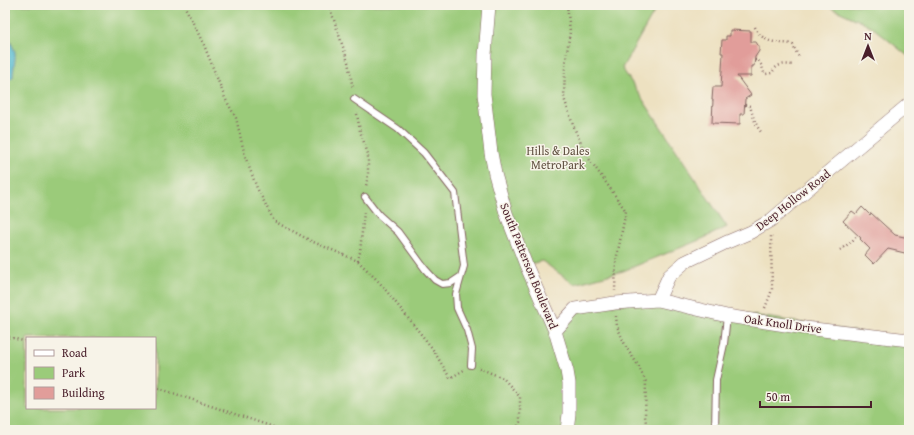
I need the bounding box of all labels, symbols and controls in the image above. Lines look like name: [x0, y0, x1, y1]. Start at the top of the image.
north arrow: [848, 26, 888, 66]
text: N: [864, 28, 872, 44]
park label: Hills & Dales MetroPark: [527, 142, 590, 173]
street label: Deep Hollow Road: [752, 165, 834, 234]
street label: South Patterson Boulevard: [496, 200, 563, 332]
street label: Oak Knoll Drive: [743, 310, 823, 337]
legend: [26, 337, 156, 409]
text: Road: [62, 344, 88, 361]
text: Park: [62, 364, 86, 381]
scale bar: [760, 383, 871, 409]
text: Building: [62, 384, 105, 401]
text: 50 m: [766, 388, 790, 405]

